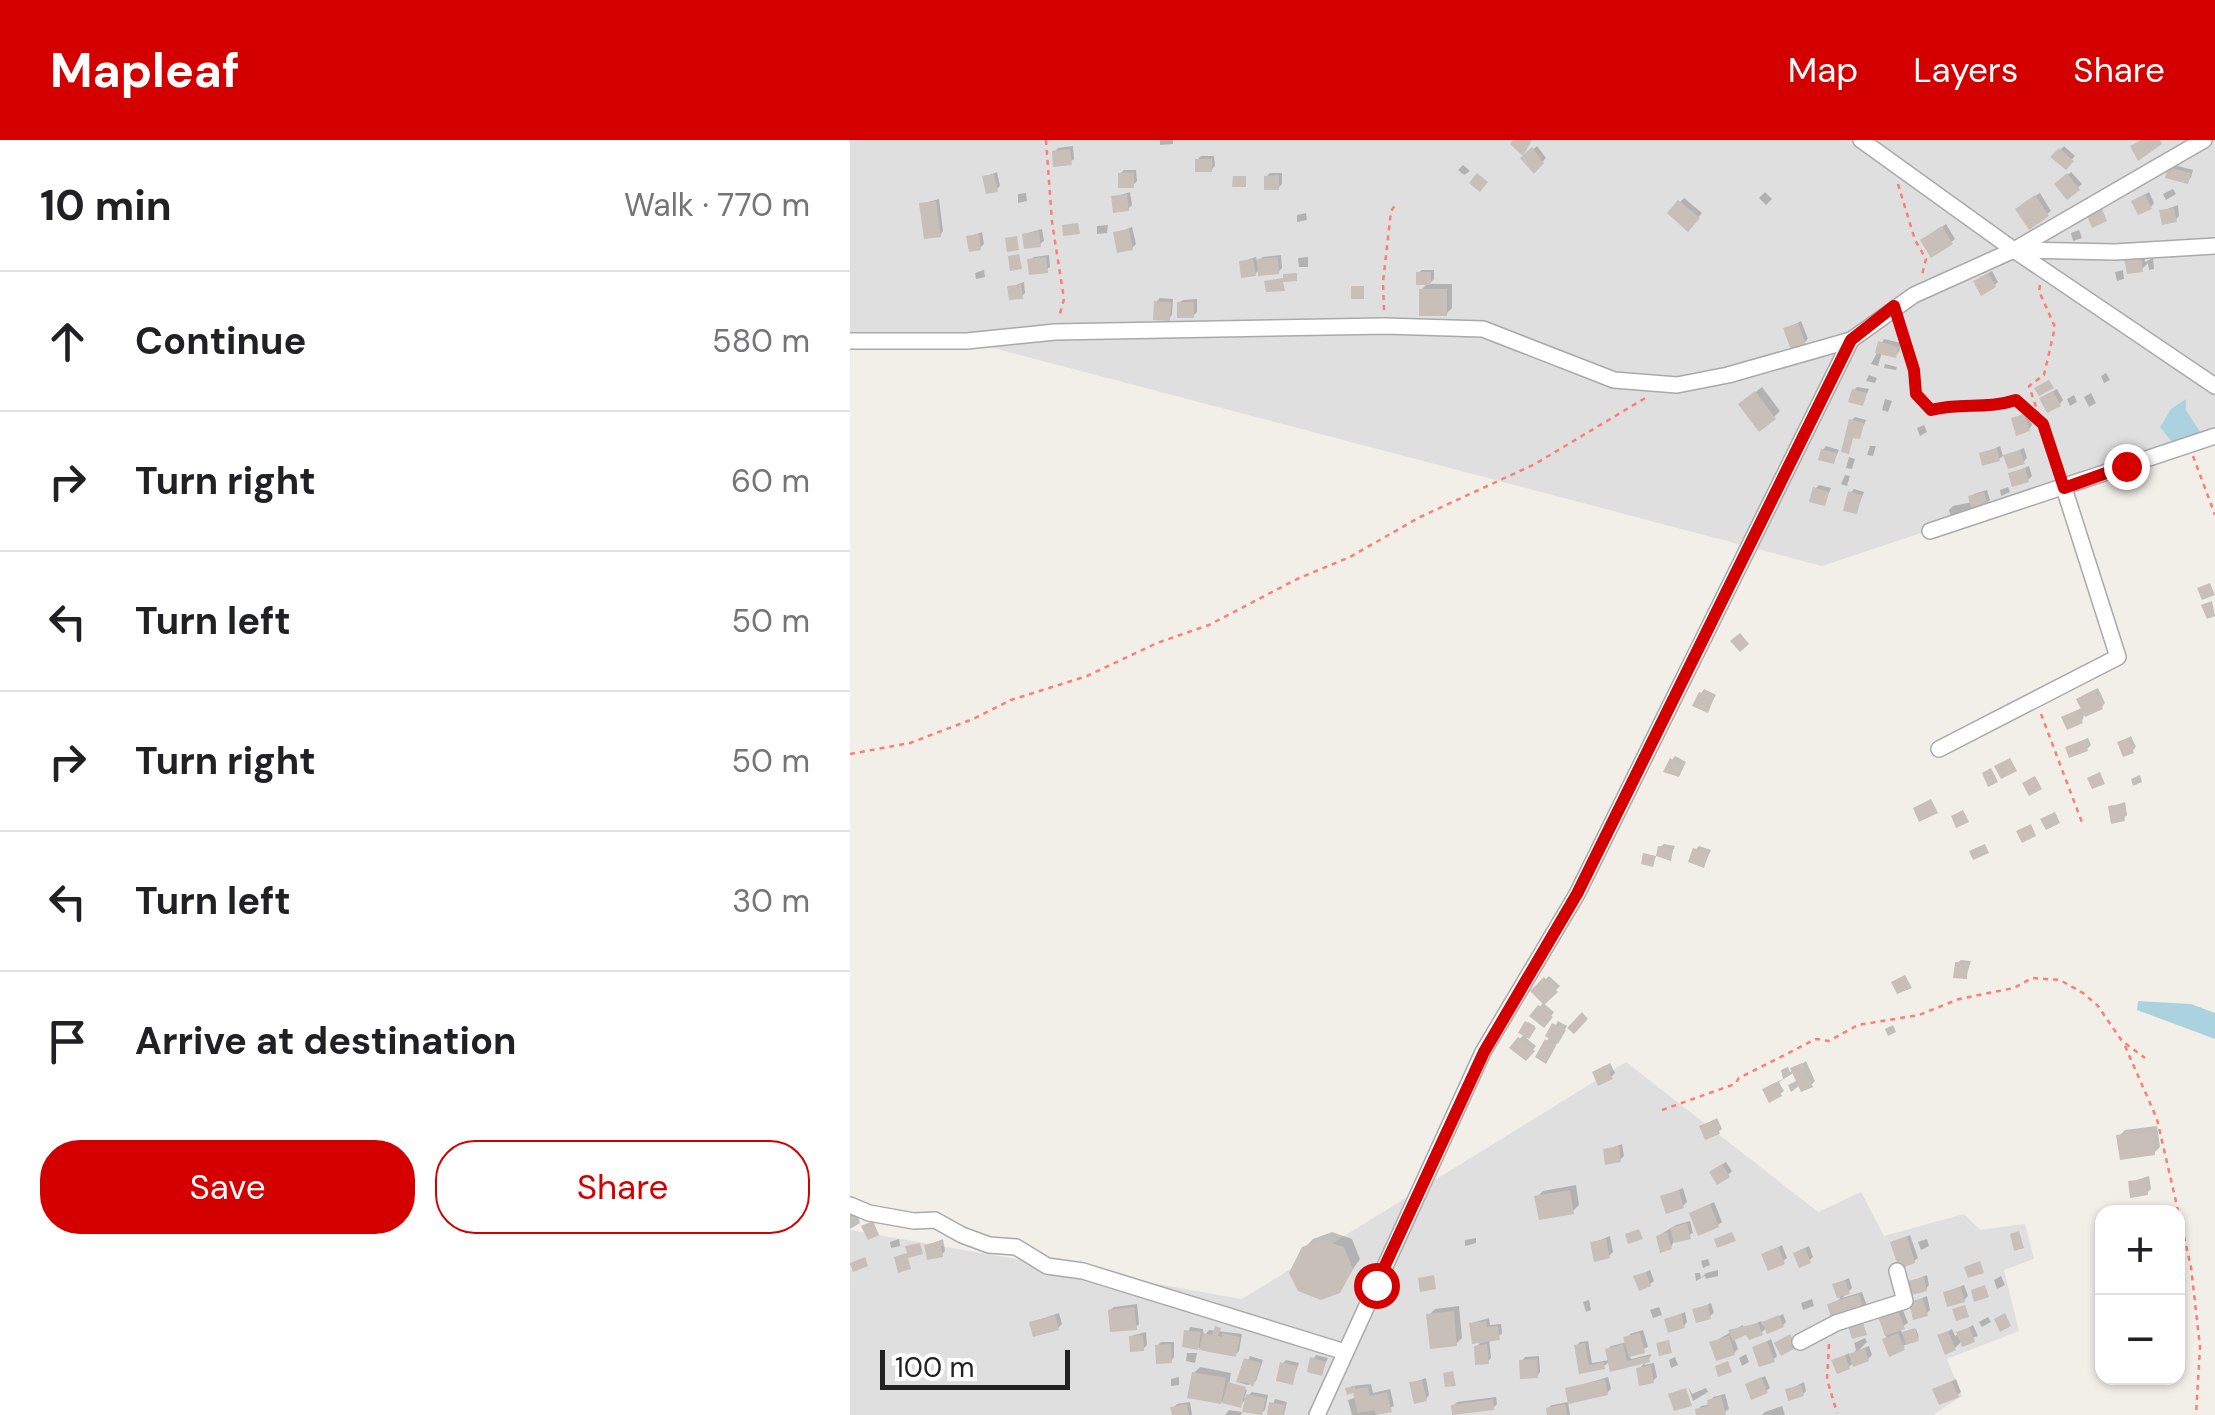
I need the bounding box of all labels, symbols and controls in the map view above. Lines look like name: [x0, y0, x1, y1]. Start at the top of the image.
text: Mapleaf: [50, 39, 240, 102]
text: Map: [1788, 47, 1858, 93]
text: Layers: [1913, 47, 2018, 93]
text: Share: [2073, 47, 2165, 93]
text: 10 min: [40, 178, 172, 233]
text: Walk · 770 m: [624, 184, 810, 226]
icon: ahead: [40, 314, 95, 369]
text: Continue: [135, 316, 306, 366]
text: 580 m: [712, 320, 810, 362]
route end: [2104, 444, 2150, 490]
icon: right: [40, 454, 95, 509]
text: Turn right: [135, 456, 316, 506]
text: 60 m: [731, 460, 810, 502]
icon: left: [40, 594, 95, 649]
text: Turn left: [135, 596, 291, 646]
text: 50 m: [732, 600, 810, 642]
icon: right: [40, 734, 95, 789]
text: Turn right: [135, 736, 316, 786]
text: 50 m: [732, 740, 810, 782]
icon: left: [40, 874, 95, 929]
text: Turn left: [135, 876, 291, 926]
text: 30 m: [732, 880, 810, 922]
icon: arrive: [40, 1014, 95, 1069]
text: Arrive at destination: [135, 1016, 517, 1066]
button: Save: [40, 1140, 415, 1234]
button: Share: [435, 1140, 810, 1234]
map controls: [2095, 1205, 2185, 1385]
button: +: [2095, 1205, 2185, 1295]
route start: [1354, 1263, 1400, 1309]
button: −: [2095, 1295, 2185, 1385]
scale bar: [880, 1345, 1070, 1390]
text: 100 m: [895, 1349, 974, 1386]

